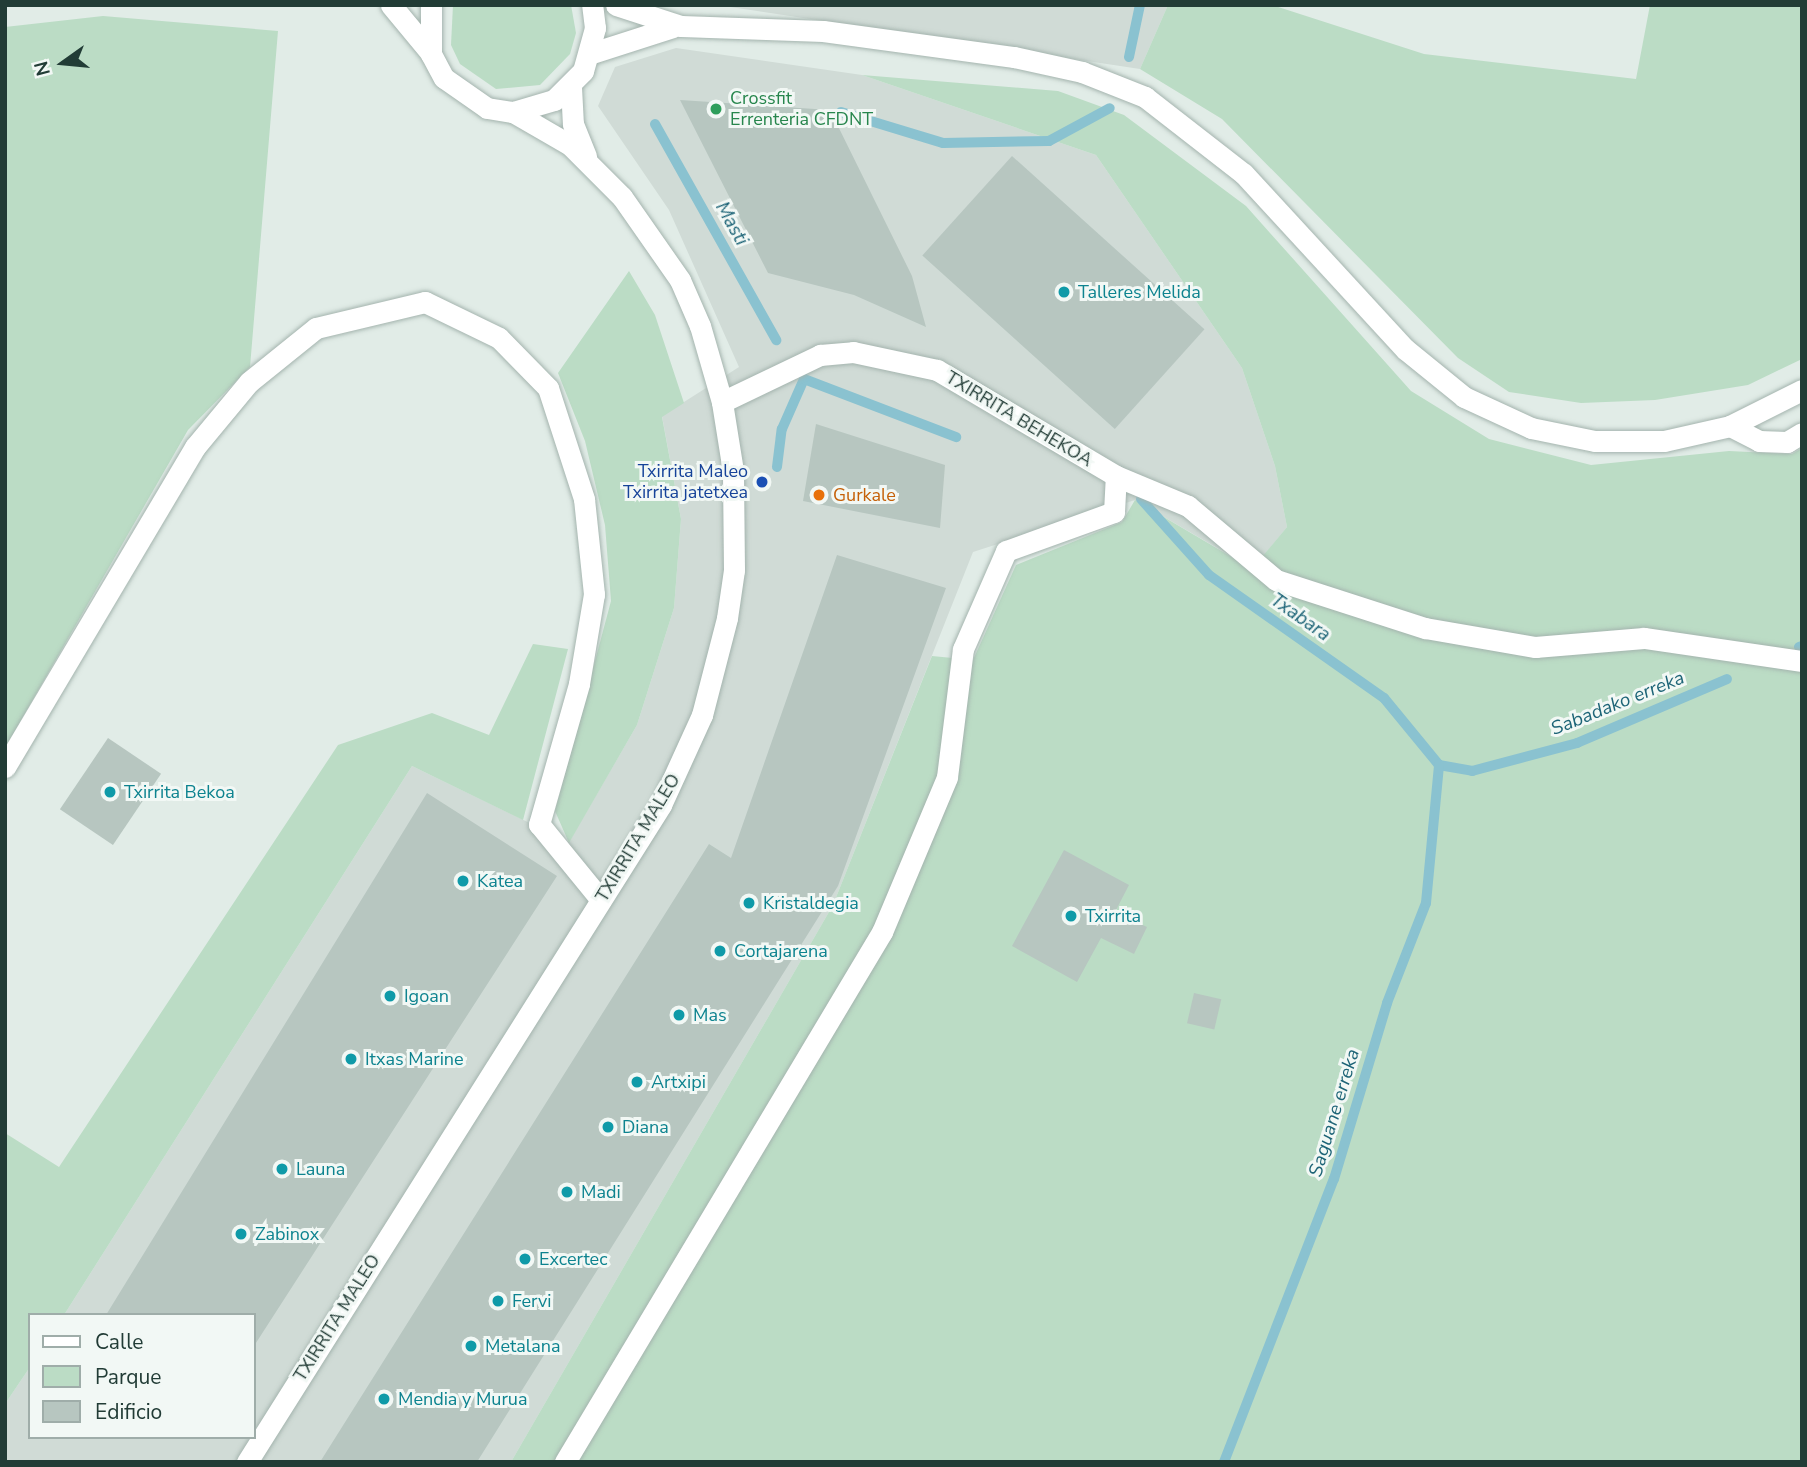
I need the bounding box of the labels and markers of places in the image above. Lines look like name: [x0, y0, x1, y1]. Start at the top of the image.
place label: Crossfit Errenteria CFDNT: [730, 88, 873, 130]
marker: Crossfit Errenteria CFDNT: [708, 101, 724, 117]
place label: Talleres Melida: [1078, 281, 1201, 303]
marker: Talleres Melida: [1056, 284, 1072, 300]
place label: Txirrita Maleo Txirrita jatetxea: [623, 461, 748, 504]
marker: Txirrita Maleo Txirrita jatetxea: [754, 474, 770, 490]
place label: Gurkale: [833, 484, 896, 506]
marker: Gurkale: [811, 487, 827, 503]
place label: Txirrita Bekoa: [124, 781, 235, 803]
marker: Txirrita Bekoa: [102, 784, 118, 800]
place label: Katea: [477, 870, 523, 892]
marker: Katea: [455, 873, 471, 889]
place label: Kristaldegia: [763, 892, 859, 914]
marker: Kristaldegia: [741, 895, 757, 911]
place label: Txirrita: [1085, 905, 1141, 927]
marker: Txirrita: [1063, 908, 1079, 924]
place label: Cortajarena: [734, 940, 828, 962]
marker: Cortajarena: [712, 943, 728, 959]
place label: Igoan: [404, 985, 449, 1007]
marker: Igoan: [382, 988, 398, 1004]
place label: Mas: [693, 1004, 727, 1026]
marker: Mas: [671, 1007, 687, 1023]
place label: Itxas Marine: [365, 1048, 464, 1070]
marker: Itxas Marine: [343, 1051, 359, 1067]
place label: Artxipi: [651, 1071, 706, 1093]
marker: Artxipi: [629, 1074, 645, 1090]
place label: Diana: [622, 1116, 669, 1138]
marker: Diana: [600, 1119, 616, 1135]
place label: Launa: [296, 1158, 345, 1180]
marker: Launa: [274, 1161, 290, 1177]
place label: Madi: [581, 1181, 621, 1203]
marker: Madi: [559, 1184, 575, 1200]
place label: Zabinox: [255, 1223, 319, 1245]
marker: Zabinox: [233, 1226, 249, 1242]
place label: Excertec: [539, 1248, 608, 1270]
marker: Excertec: [517, 1251, 533, 1267]
place label: Fervi: [512, 1290, 552, 1312]
marker: Fervi: [490, 1293, 506, 1309]
place label: Metalana: [485, 1335, 560, 1357]
marker: Metalana: [463, 1338, 479, 1354]
place label: Mendia y Murua: [398, 1388, 527, 1410]
marker: Mendia y Murua: [376, 1391, 392, 1407]

